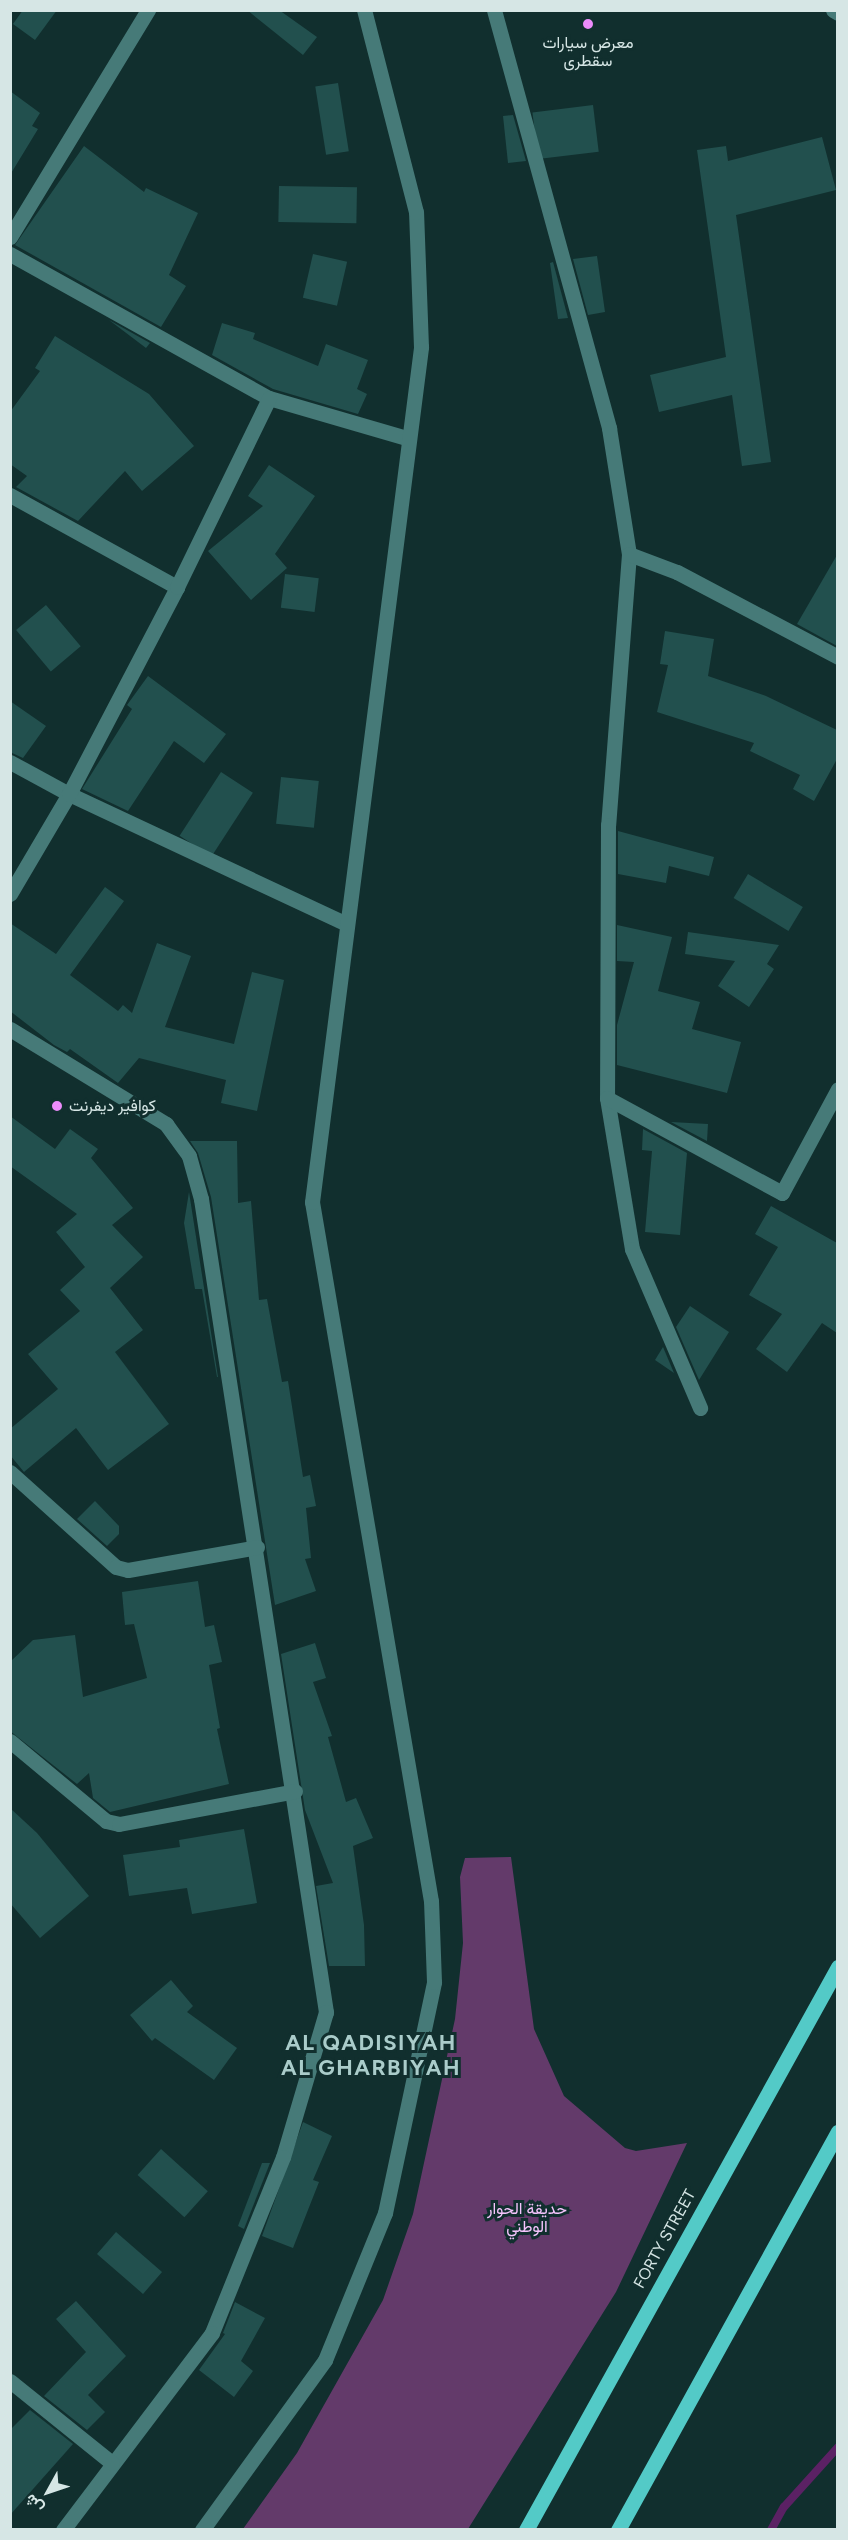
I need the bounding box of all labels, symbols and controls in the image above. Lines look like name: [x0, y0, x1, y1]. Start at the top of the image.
marker: معرض سيارات سقطرى: [581, 17, 595, 31]
place label: معرض سيارات سقطرى: [542, 33, 634, 71]
place label: كوافير ديفرنت: [69, 1096, 156, 1116]
marker: كوافير ديفرنت: [50, 1099, 64, 1113]
district label: AL QADISIYAH AL GHARBIYAH: [281, 2029, 461, 2080]
street label: FORTY STREET: [630, 2186, 700, 2292]
park label: حديقة الحوار الوطني: [487, 2199, 567, 2237]
north arrow: [18, 2462, 78, 2522]
text: ش: [20, 2490, 47, 2517]

